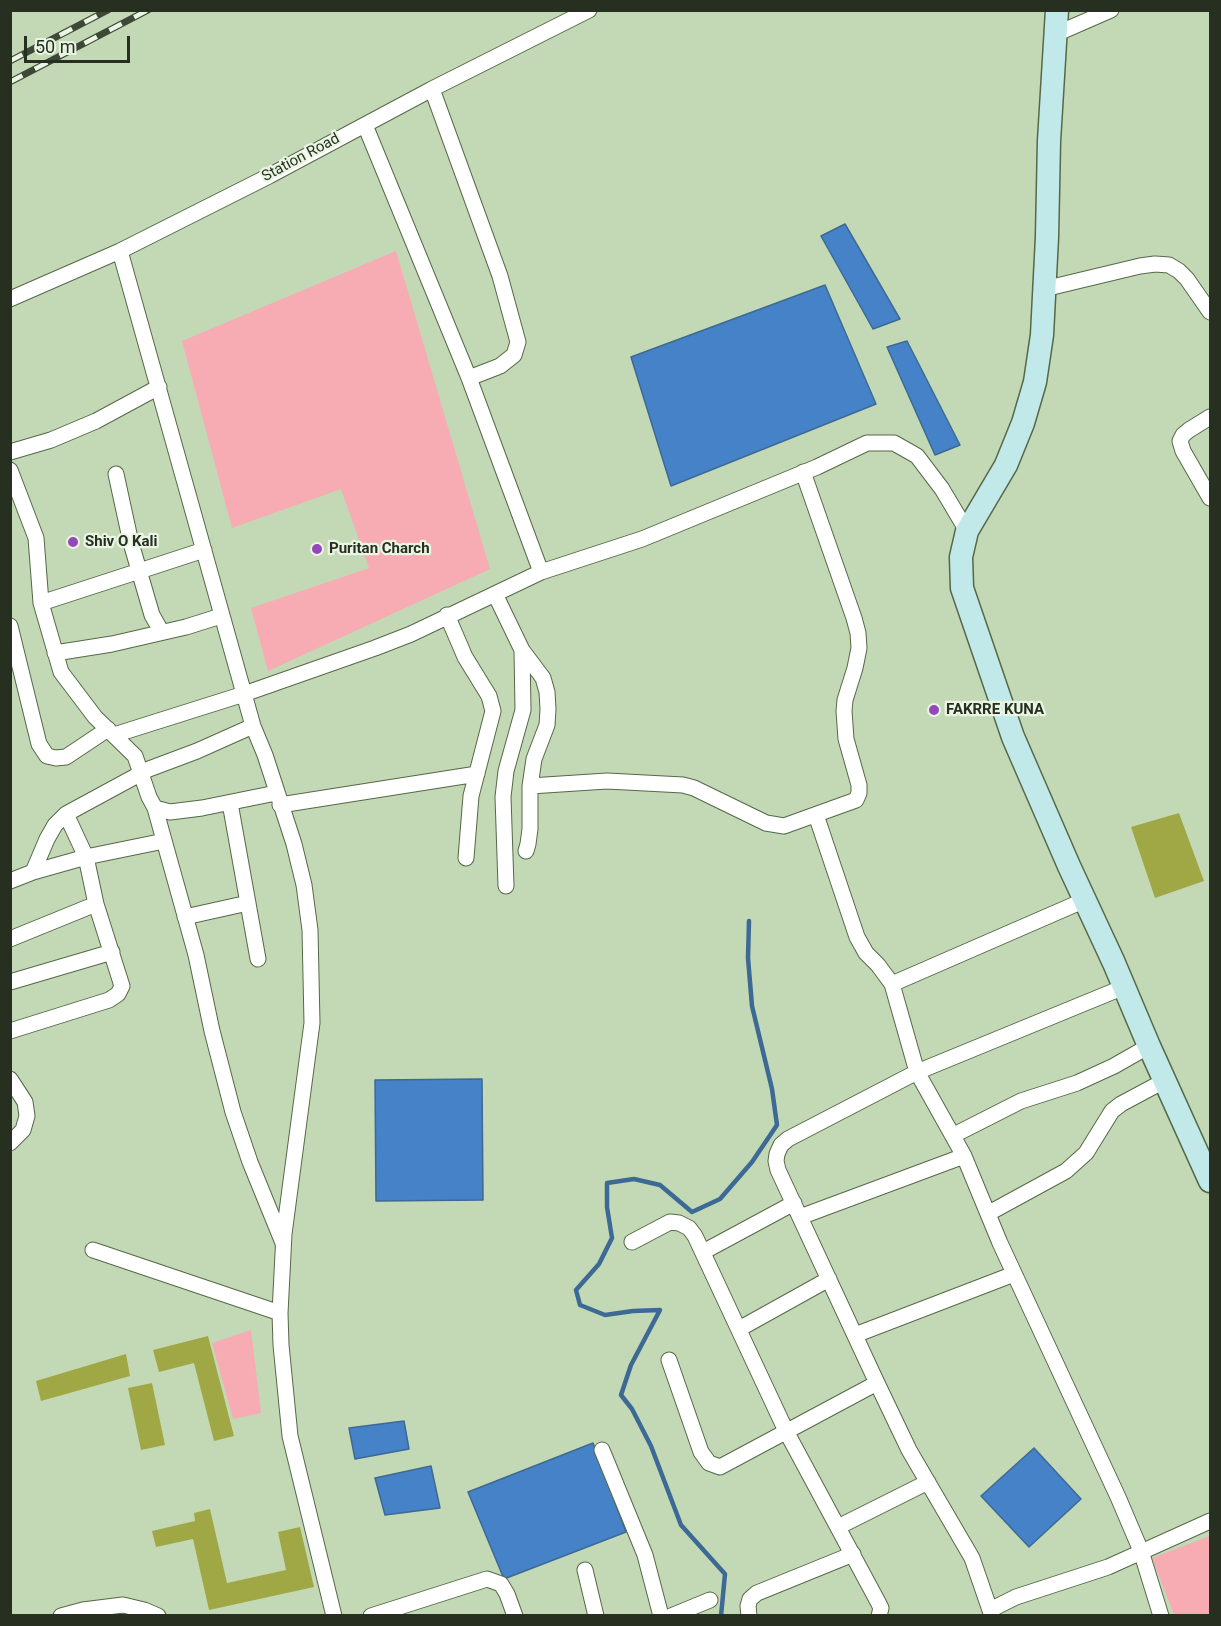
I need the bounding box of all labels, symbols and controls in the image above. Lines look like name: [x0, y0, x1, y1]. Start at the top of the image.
scale bar: [27, 24, 134, 62]
text: 50 m: [35, 36, 75, 57]
street label: Station Road: [259, 130, 343, 186]
place label: Shiv O Kali: [85, 533, 158, 551]
marker: Shiv O Kali: [66, 535, 80, 549]
place label: Puritan Charch: [329, 540, 430, 558]
marker: Puritan Charch: [310, 542, 324, 556]
place label: FAKRRE KUNA: [946, 701, 1044, 719]
marker: FAKRRE KUNA: [927, 703, 941, 717]

